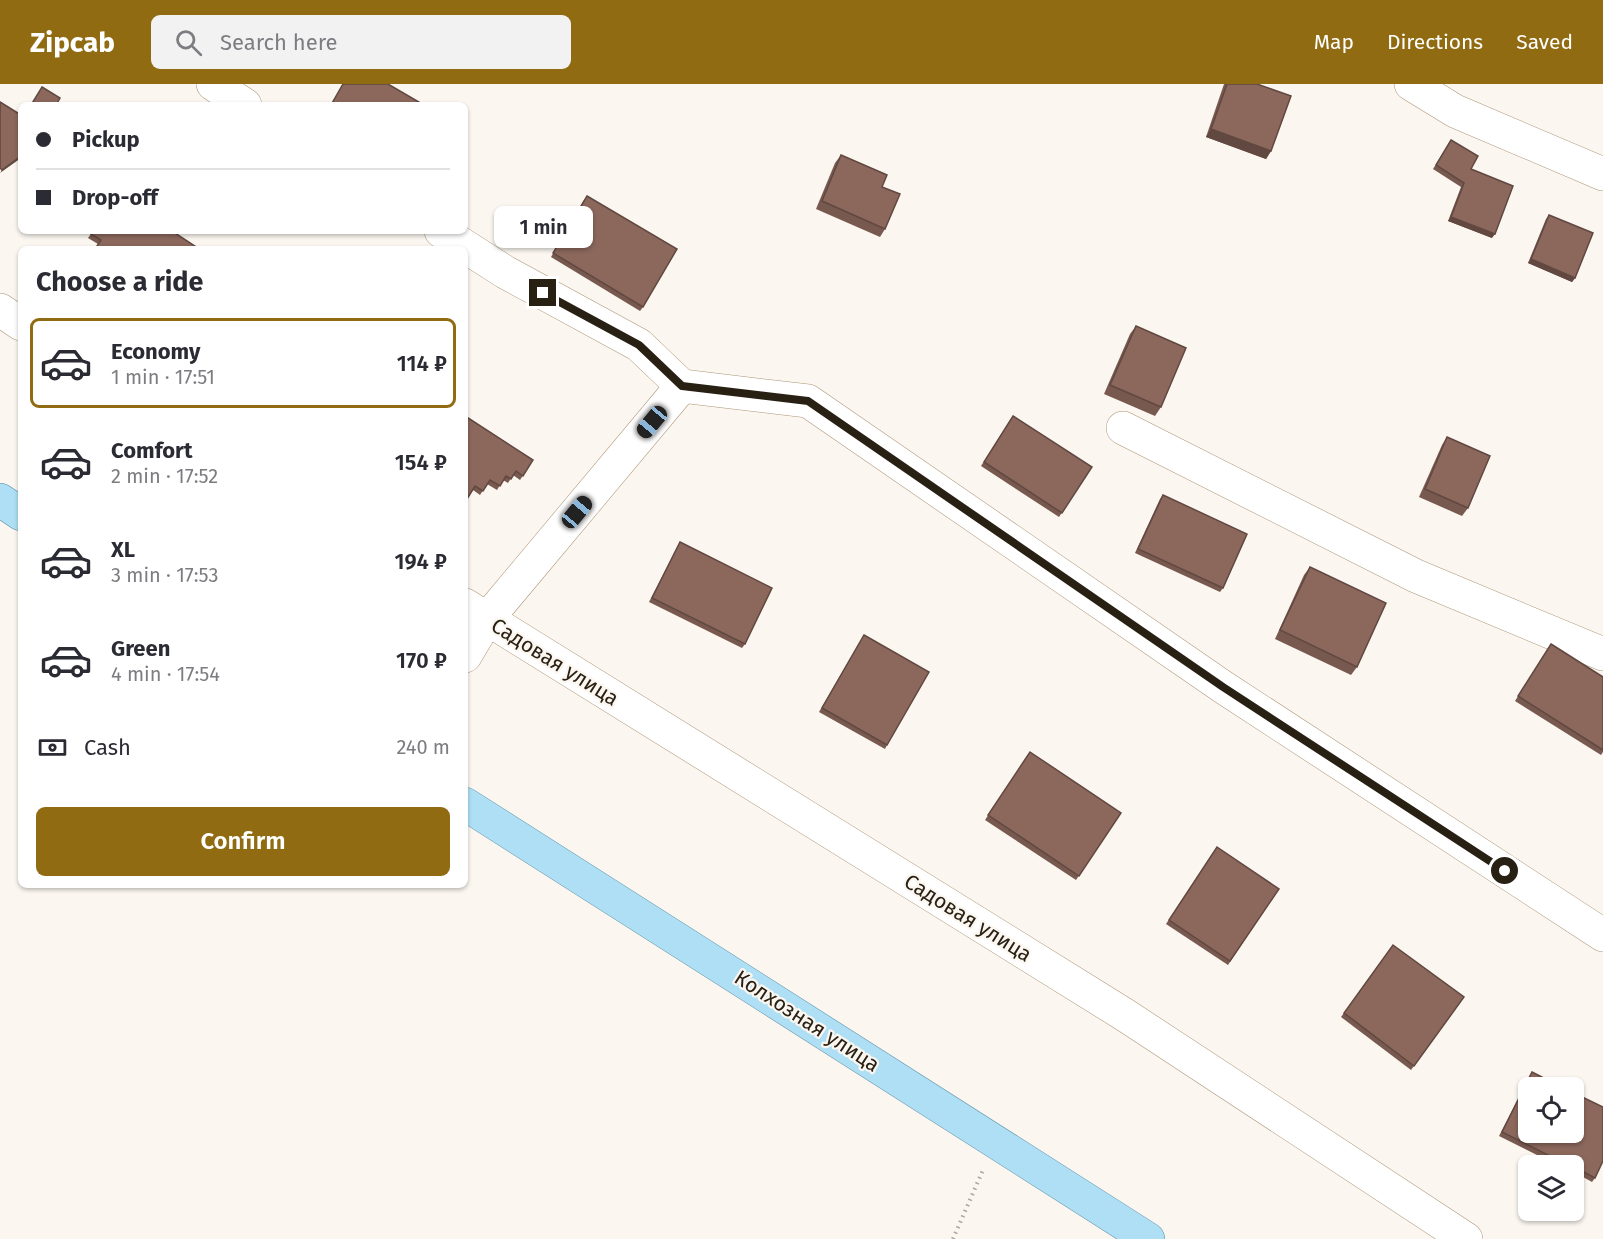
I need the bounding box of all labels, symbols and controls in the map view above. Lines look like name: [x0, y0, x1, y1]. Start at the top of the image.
search box: [151, 15, 571, 69]
text: Zipcab: [30, 26, 115, 59]
icon: search: [172, 26, 205, 59]
text: Search here: [220, 29, 338, 56]
text: Map: [1314, 29, 1354, 55]
text: Directions: [1387, 29, 1483, 55]
text: Saved: [1516, 29, 1573, 55]
text: Pickup: [72, 126, 140, 153]
text: Drop-off: [72, 184, 158, 211]
callout: 1 min: [494, 206, 592, 248]
text: 1 min: [519, 215, 568, 239]
text: Choose a ride: [36, 266, 203, 298]
route end: [529, 279, 556, 306]
icon: car: [39, 336, 93, 390]
text: Economy: [111, 338, 200, 365]
text: 114 ₽: [397, 350, 447, 377]
text: 1 min · 17:51: [111, 365, 215, 389]
car: [634, 402, 670, 442]
icon: car: [39, 435, 93, 489]
text: Comfort: [111, 437, 192, 464]
text: 154 ₽: [395, 449, 447, 476]
text: 2 min · 17:52: [111, 464, 218, 488]
car: [559, 492, 595, 532]
icon: car: [39, 534, 93, 588]
text: XL: [111, 536, 135, 563]
text: 194 ₽: [395, 548, 447, 575]
text: 3 min · 17:53: [111, 563, 218, 587]
street label: Садовая улица: [486, 612, 624, 712]
icon: car: [39, 633, 93, 687]
text: Green: [111, 635, 170, 662]
text: 170 ₽: [396, 647, 447, 674]
text: 4 min · 17:54: [111, 662, 220, 686]
icon: cash: [36, 731, 69, 764]
text: Cash: [84, 734, 131, 761]
text: 240 m: [396, 735, 450, 759]
button: Confirm: [36, 807, 450, 876]
route start: [1491, 857, 1518, 884]
street label: Садовая улица: [899, 868, 1037, 968]
street label: Колхозная улица: [729, 964, 885, 1078]
map controls: [1518, 1077, 1584, 1221]
button: locate: [1518, 1077, 1584, 1143]
button: layers: [1518, 1155, 1584, 1221]

